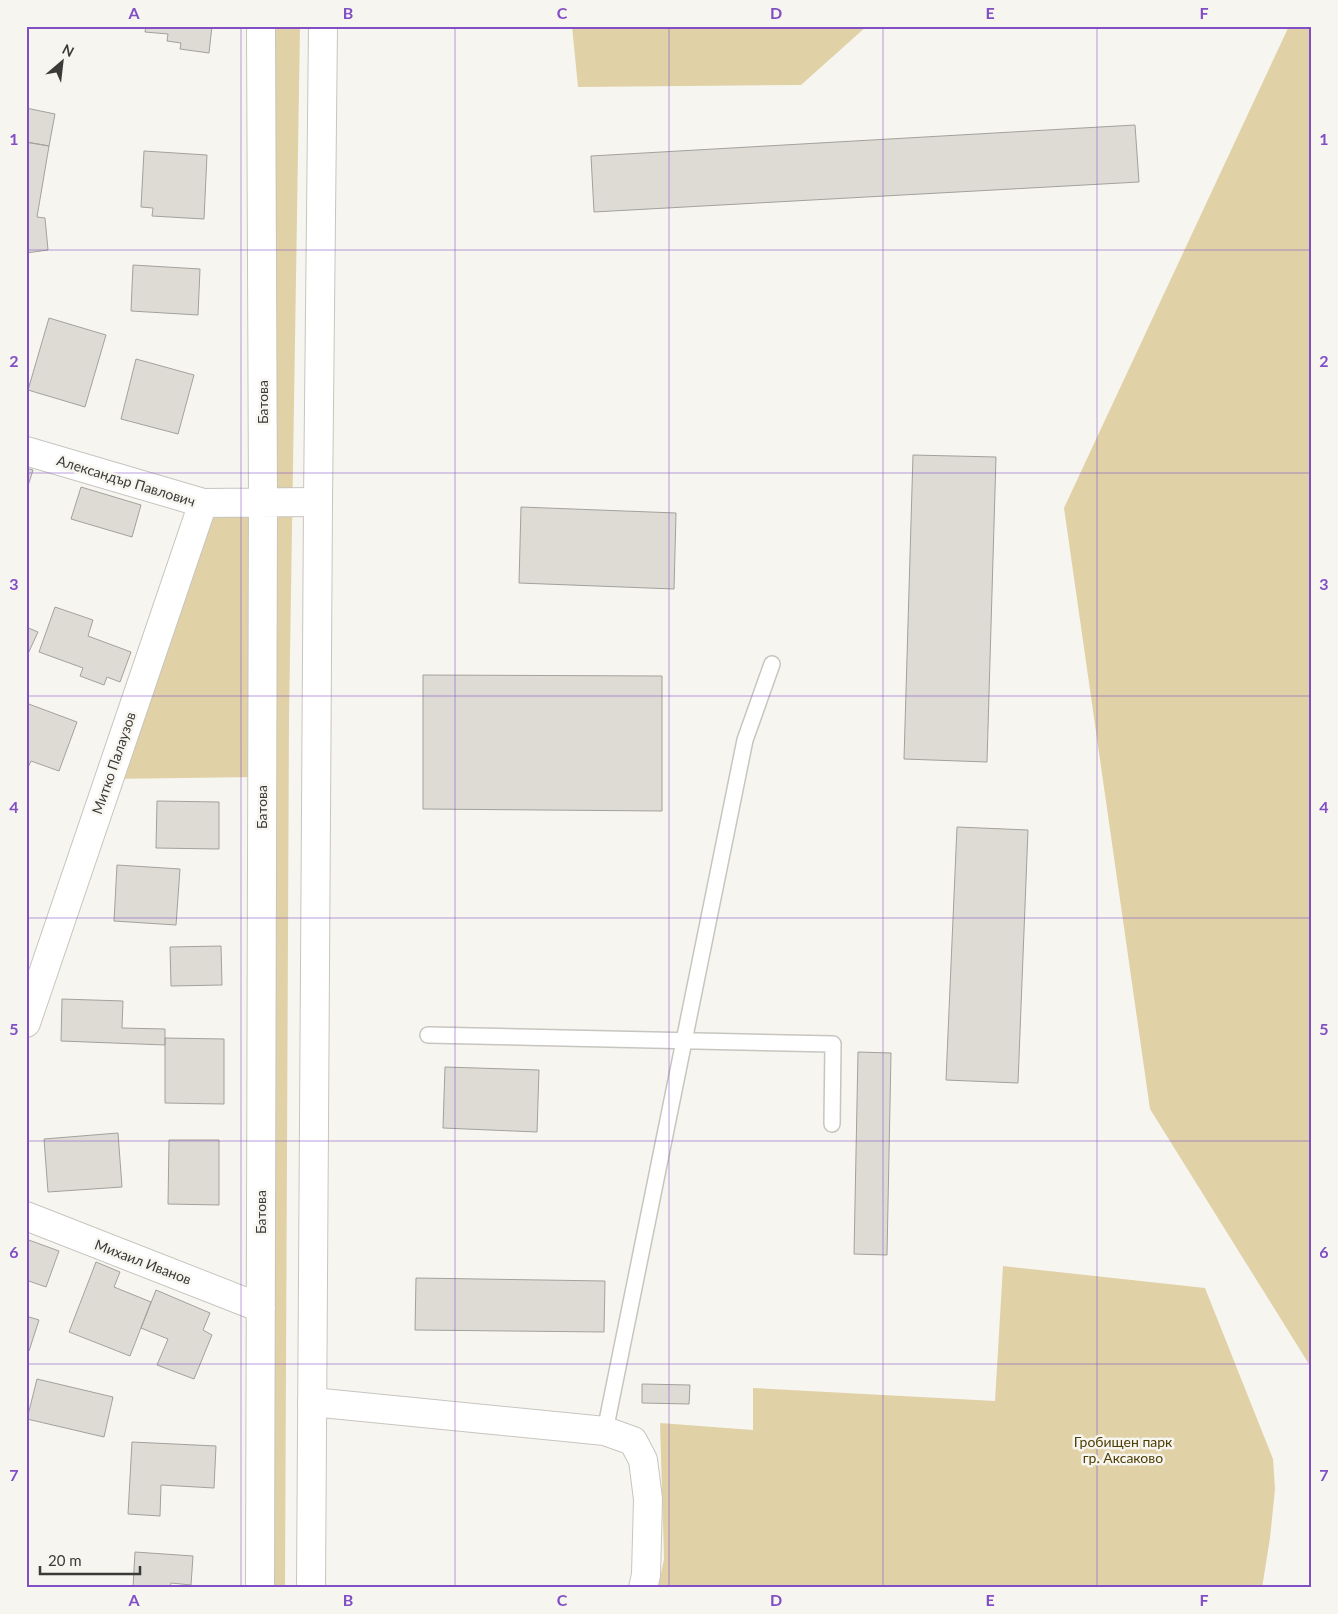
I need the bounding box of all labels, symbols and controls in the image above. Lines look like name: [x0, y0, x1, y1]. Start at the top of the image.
text: A: [127, 3, 140, 22]
text: B: [343, 3, 353, 22]
text: C: [557, 3, 568, 22]
text: D: [770, 3, 782, 22]
text: E: [985, 3, 995, 22]
text: F: [1199, 3, 1209, 22]
north arrow: [38, 38, 88, 88]
text: N: [60, 40, 77, 60]
text: 1: [9, 129, 19, 148]
text: 1: [1319, 129, 1329, 148]
text: 2: [9, 351, 19, 370]
text: 2: [1319, 351, 1329, 370]
street label: Батова: [254, 380, 271, 424]
street label: Александър Павлович: [55, 451, 197, 510]
text: 3: [9, 574, 19, 593]
text: 3: [1319, 574, 1329, 593]
street label: Митко Палаузов: [88, 709, 139, 816]
street label: Батова: [253, 785, 270, 829]
text: 4: [9, 797, 19, 816]
text: 4: [1319, 797, 1329, 816]
text: 5: [9, 1019, 19, 1038]
text: 5: [1319, 1019, 1329, 1038]
street label: Батова: [252, 1190, 269, 1234]
street label: Михаил Иванов: [93, 1235, 194, 1288]
text: 6: [9, 1242, 19, 1261]
text: 6: [1319, 1242, 1329, 1261]
park label: Гробищен парк гр. Аксаково: [1074, 1433, 1173, 1466]
text: 7: [9, 1465, 19, 1484]
text: 7: [1319, 1465, 1329, 1484]
scale bar: [40, 1544, 140, 1576]
text: 20 m: [48, 1551, 82, 1569]
text: A: [127, 1590, 140, 1609]
text: B: [343, 1590, 353, 1609]
text: C: [557, 1590, 568, 1609]
text: D: [770, 1590, 782, 1609]
text: E: [985, 1590, 995, 1609]
text: F: [1199, 1590, 1209, 1609]

